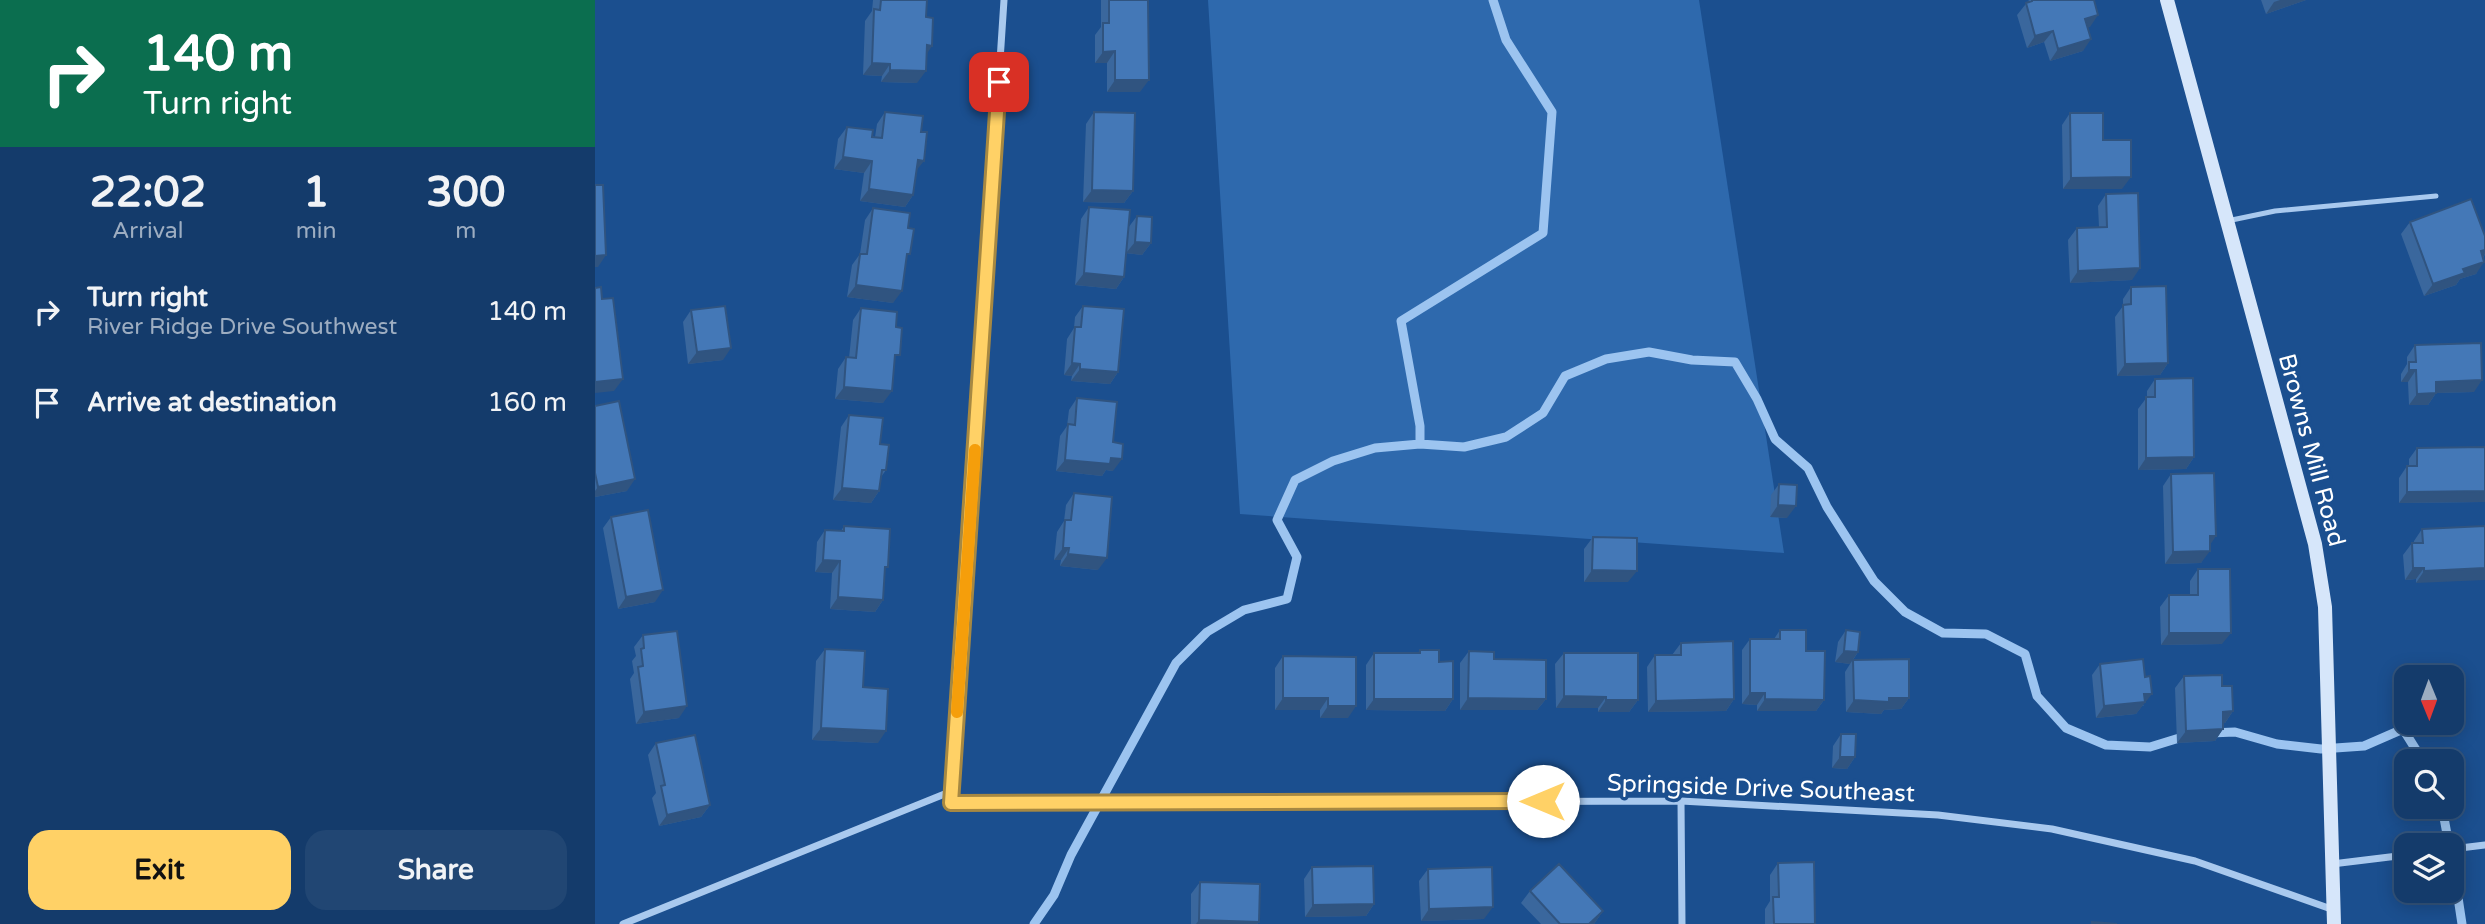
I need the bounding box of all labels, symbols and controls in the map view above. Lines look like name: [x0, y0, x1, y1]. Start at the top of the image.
text: 140 m: [143, 25, 293, 84]
icon: right: [28, 28, 119, 119]
pin: [969, 52, 1029, 112]
icon: arrive: [980, 63, 1018, 101]
text: Turn right: [143, 85, 292, 123]
text: 22:02: [90, 167, 206, 218]
text: 1: [303, 167, 329, 218]
text: 300: [426, 167, 505, 218]
text: Arrival: [112, 217, 183, 245]
text: min: [296, 217, 337, 245]
text: m: [455, 217, 476, 245]
text: Turn right: [87, 282, 208, 313]
icon: right: [28, 293, 66, 331]
text: 140 m: [487, 296, 567, 327]
text: River Ridge Drive Southwest: [87, 313, 397, 341]
street label: Browns Mill Road: [2272, 350, 2351, 550]
icon: arrive: [28, 384, 66, 422]
text: Arrive at destination: [87, 387, 337, 418]
text: 160 m: [487, 387, 567, 418]
north arrow: [2394, 665, 2464, 735]
map controls: [2394, 665, 2464, 903]
button: search: [2394, 749, 2464, 819]
position arrow: [1506, 764, 1580, 838]
street label: Springside Drive Southeast: [1607, 769, 1915, 808]
button: Exit: [28, 830, 291, 910]
button: Share: [305, 830, 567, 910]
button: layers: [2394, 833, 2464, 903]

